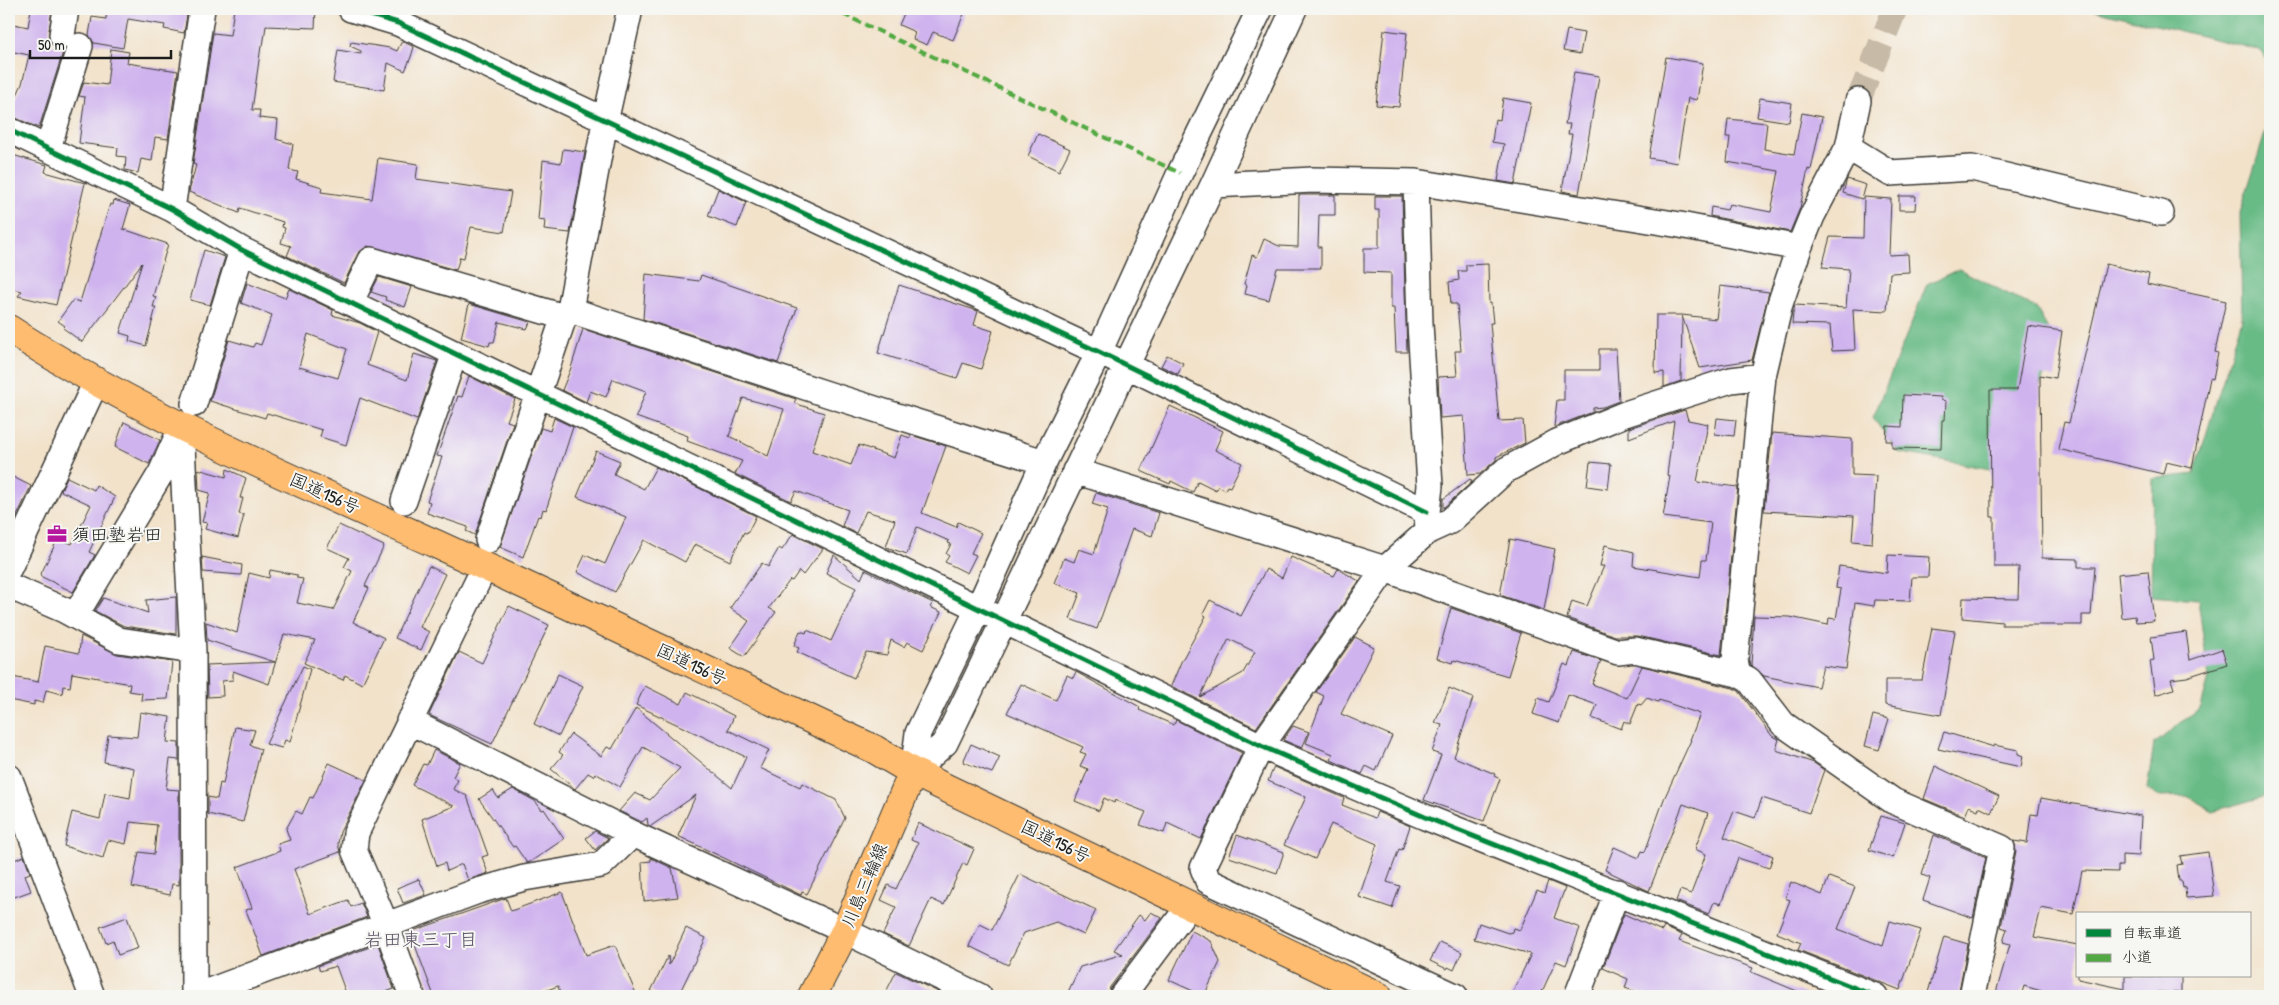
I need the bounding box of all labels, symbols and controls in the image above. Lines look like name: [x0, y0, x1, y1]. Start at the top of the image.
scale bar: [30, 28, 171, 60]
text: 50 m: [38, 34, 65, 55]
street label: 国道156号: [286, 466, 364, 520]
place label: 須田塾岩田: [72, 522, 162, 547]
office icon: 須田塾岩田: [46, 523, 68, 545]
street label: 国道156号: [653, 637, 731, 691]
street label: 国道156号: [1017, 813, 1095, 869]
street label: 川島三輪線: [835, 839, 893, 931]
legend: [2076, 912, 2252, 978]
text: 自転車道: [2122, 922, 2182, 943]
district label: 岩田東三丁目: [364, 926, 478, 952]
text: 小道: [2122, 946, 2152, 967]

